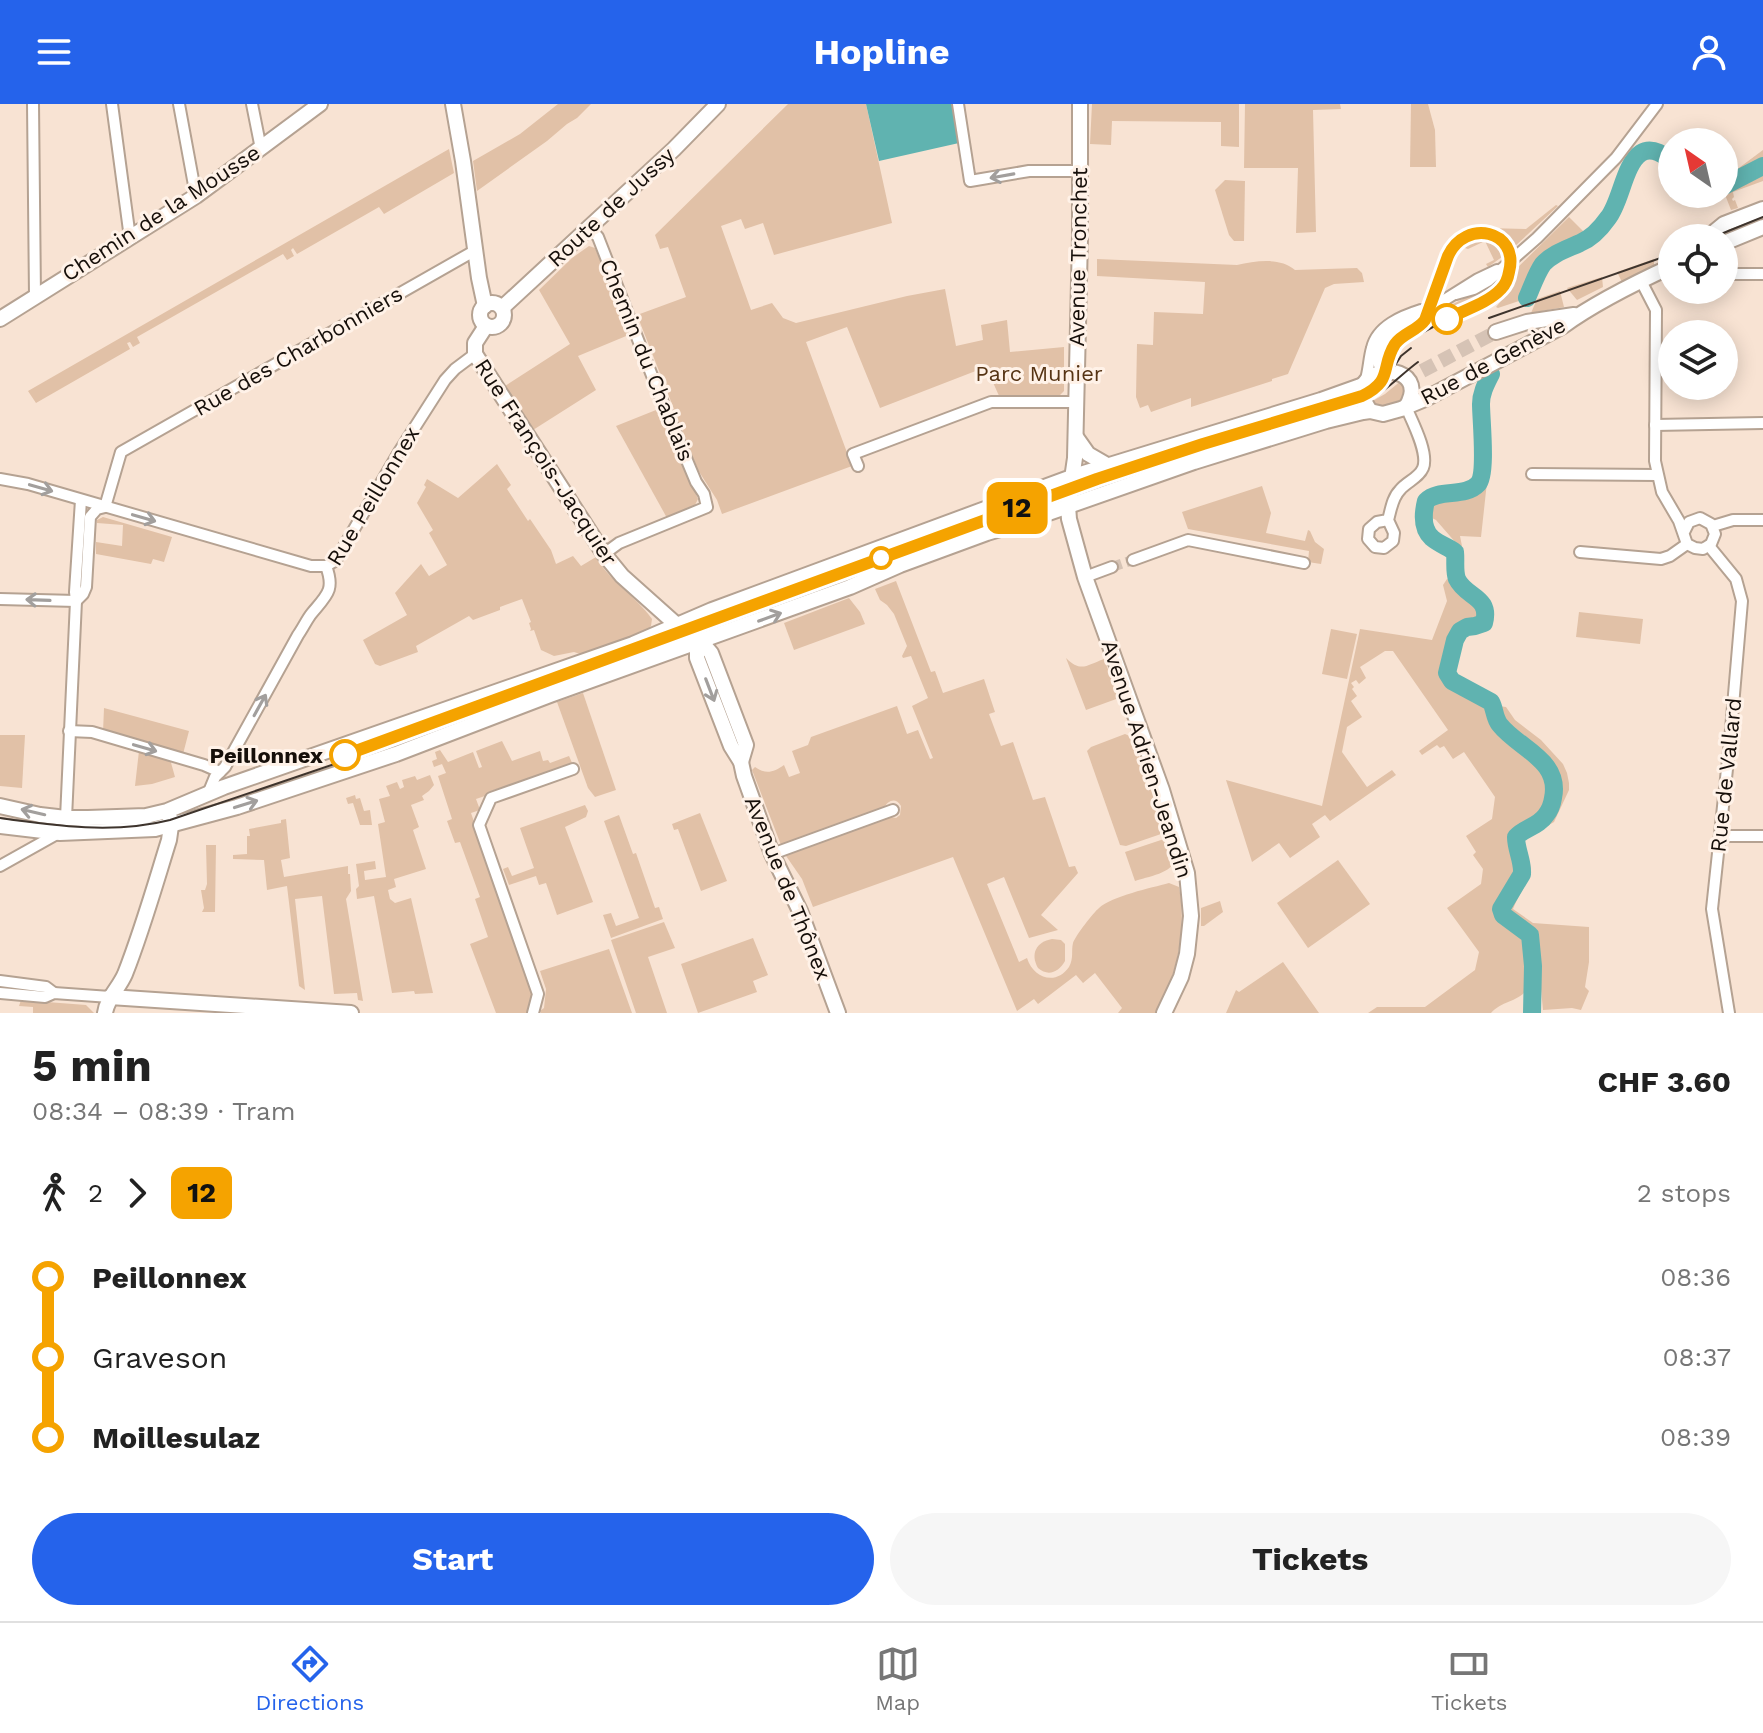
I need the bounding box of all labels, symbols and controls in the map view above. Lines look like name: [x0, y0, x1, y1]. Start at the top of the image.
icon: menu: [32, 30, 76, 74]
icon: person: [1687, 30, 1731, 74]
text: Hopline: [813, 31, 950, 73]
north arrow: [1658, 128, 1738, 208]
map controls: [1658, 128, 1738, 400]
street label: Chemin de la Mousse: [57, 140, 265, 286]
street label: Route de Jussy: [543, 142, 680, 272]
street label: Avenue Tronchet: [1064, 167, 1092, 347]
one-way arrow: [989, 169, 1015, 184]
button: locate: [1658, 224, 1738, 304]
street label: Chemin du Chablais: [595, 255, 699, 465]
street label: Rue des Charbonniers: [189, 281, 407, 421]
unlabelled marker: [1432, 304, 1462, 334]
street label: Rue de Genève: [1416, 312, 1570, 410]
button: layers: [1658, 320, 1738, 400]
street label: Rue François-Jacquier: [470, 354, 622, 570]
park label: Parc Munier: [975, 361, 1103, 386]
street label: Rue Peillonnex: [322, 422, 424, 570]
one-way arrow: [27, 481, 53, 496]
line badge: 12: [981, 482, 1053, 534]
text: 12: [1003, 491, 1031, 524]
one-way arrow: [130, 511, 156, 526]
unlabelled marker: [870, 547, 892, 569]
one-way arrow: [25, 592, 52, 607]
one-way arrow: [757, 609, 782, 623]
street label: Avenue Adrien-Jeandin: [1097, 637, 1197, 881]
one-way arrow: [703, 677, 718, 702]
one-way arrow: [252, 693, 268, 717]
street label: Rue de Vallard: [1705, 697, 1747, 853]
marker: Peillonnex: [330, 740, 360, 770]
one-way arrow: [131, 741, 157, 756]
place label: Peillonnex: [210, 743, 323, 768]
street label: Avenue de Thônex: [740, 792, 836, 984]
one-way arrow: [233, 796, 258, 810]
one-way arrow: [20, 804, 46, 819]
text: 5 min: [32, 1040, 152, 1092]
text: CHF 3.60: [1598, 1064, 1731, 1099]
text: 08:34 – 08:39 · Tram: [32, 1096, 296, 1126]
icon: walk: [32, 1171, 76, 1215]
icon: forward: [115, 1171, 159, 1215]
text: 12: [187, 1176, 216, 1209]
text: 2: [88, 1178, 103, 1208]
text: 2 stops: [1637, 1178, 1731, 1208]
text: Peillonnex: [92, 1260, 247, 1295]
text: 08:36: [1660, 1262, 1731, 1292]
text: Graveson: [92, 1340, 227, 1375]
text: 08:37: [1662, 1342, 1731, 1372]
text: Moillesulaz: [92, 1420, 260, 1455]
text: 08:39: [1660, 1422, 1731, 1452]
button: Start: [32, 1513, 874, 1605]
button: Tickets: [890, 1513, 1731, 1605]
tab: Directions: [255, 1642, 364, 1715]
tab: Map: [875, 1642, 920, 1715]
tab: Tickets: [1431, 1642, 1507, 1715]

